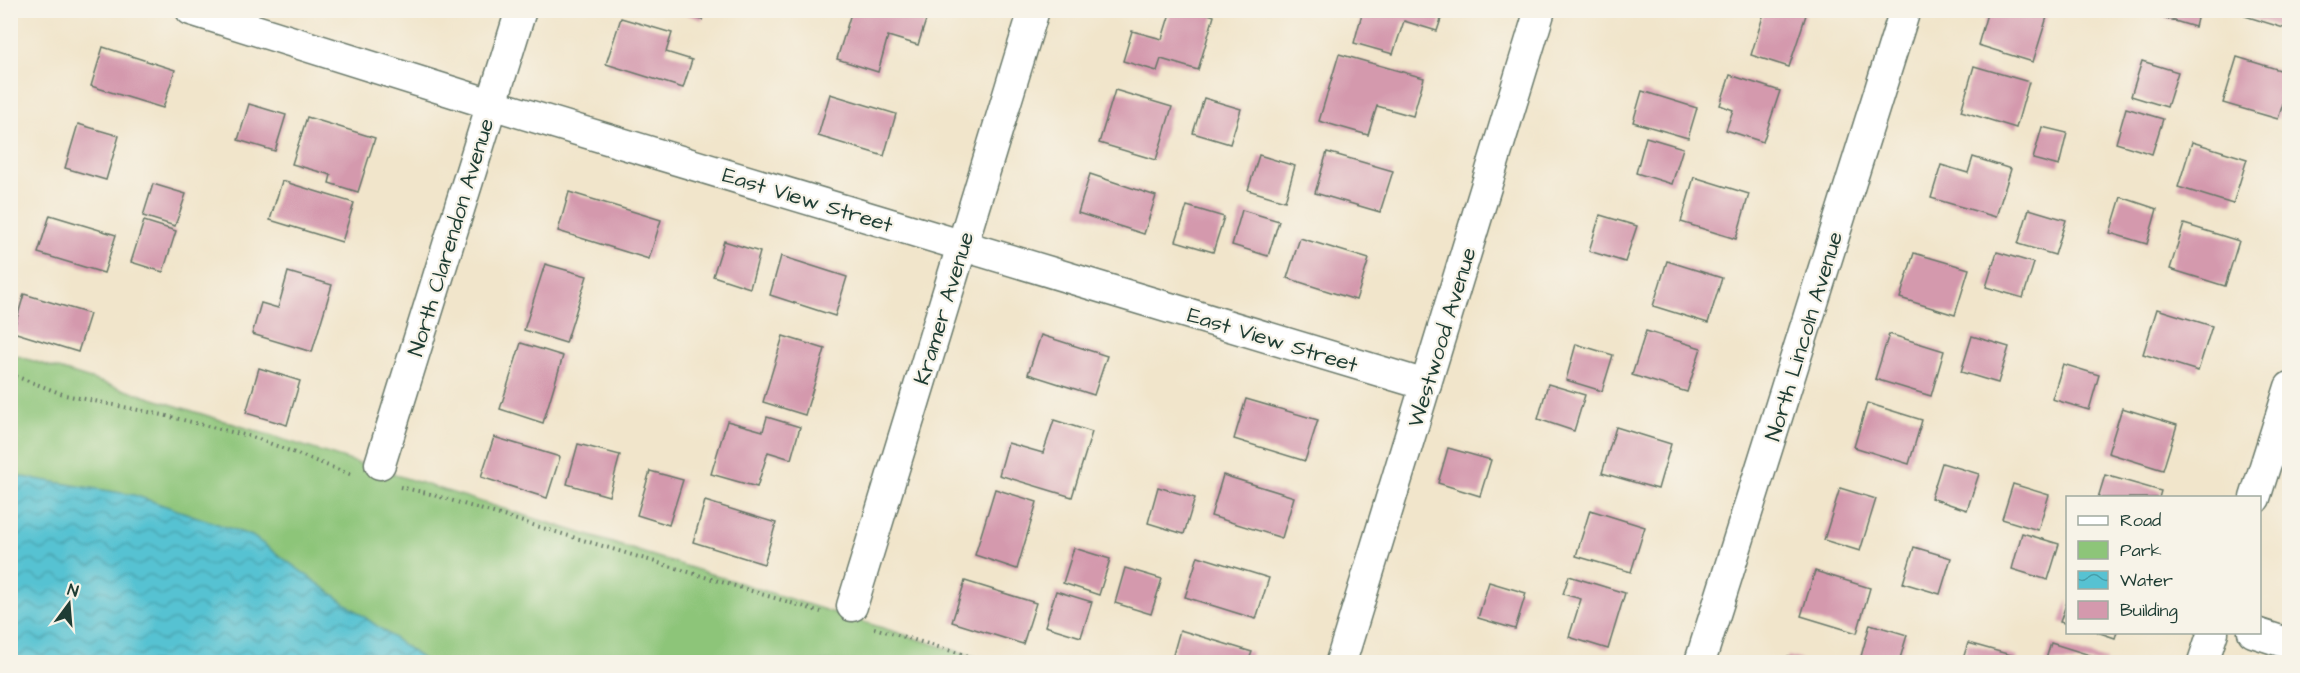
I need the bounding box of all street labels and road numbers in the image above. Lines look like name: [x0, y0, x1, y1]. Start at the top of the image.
street label: North Clarendon Avenue: [400, 115, 502, 360]
street label: East View Street: [719, 160, 897, 241]
street label: Kramer Avenue: [906, 228, 982, 389]
street label: North Lincoln Avenue: [1758, 228, 1851, 445]
street label: Westwood Avenue: [1400, 244, 1485, 431]
street label: East View Street: [1184, 300, 1362, 381]

